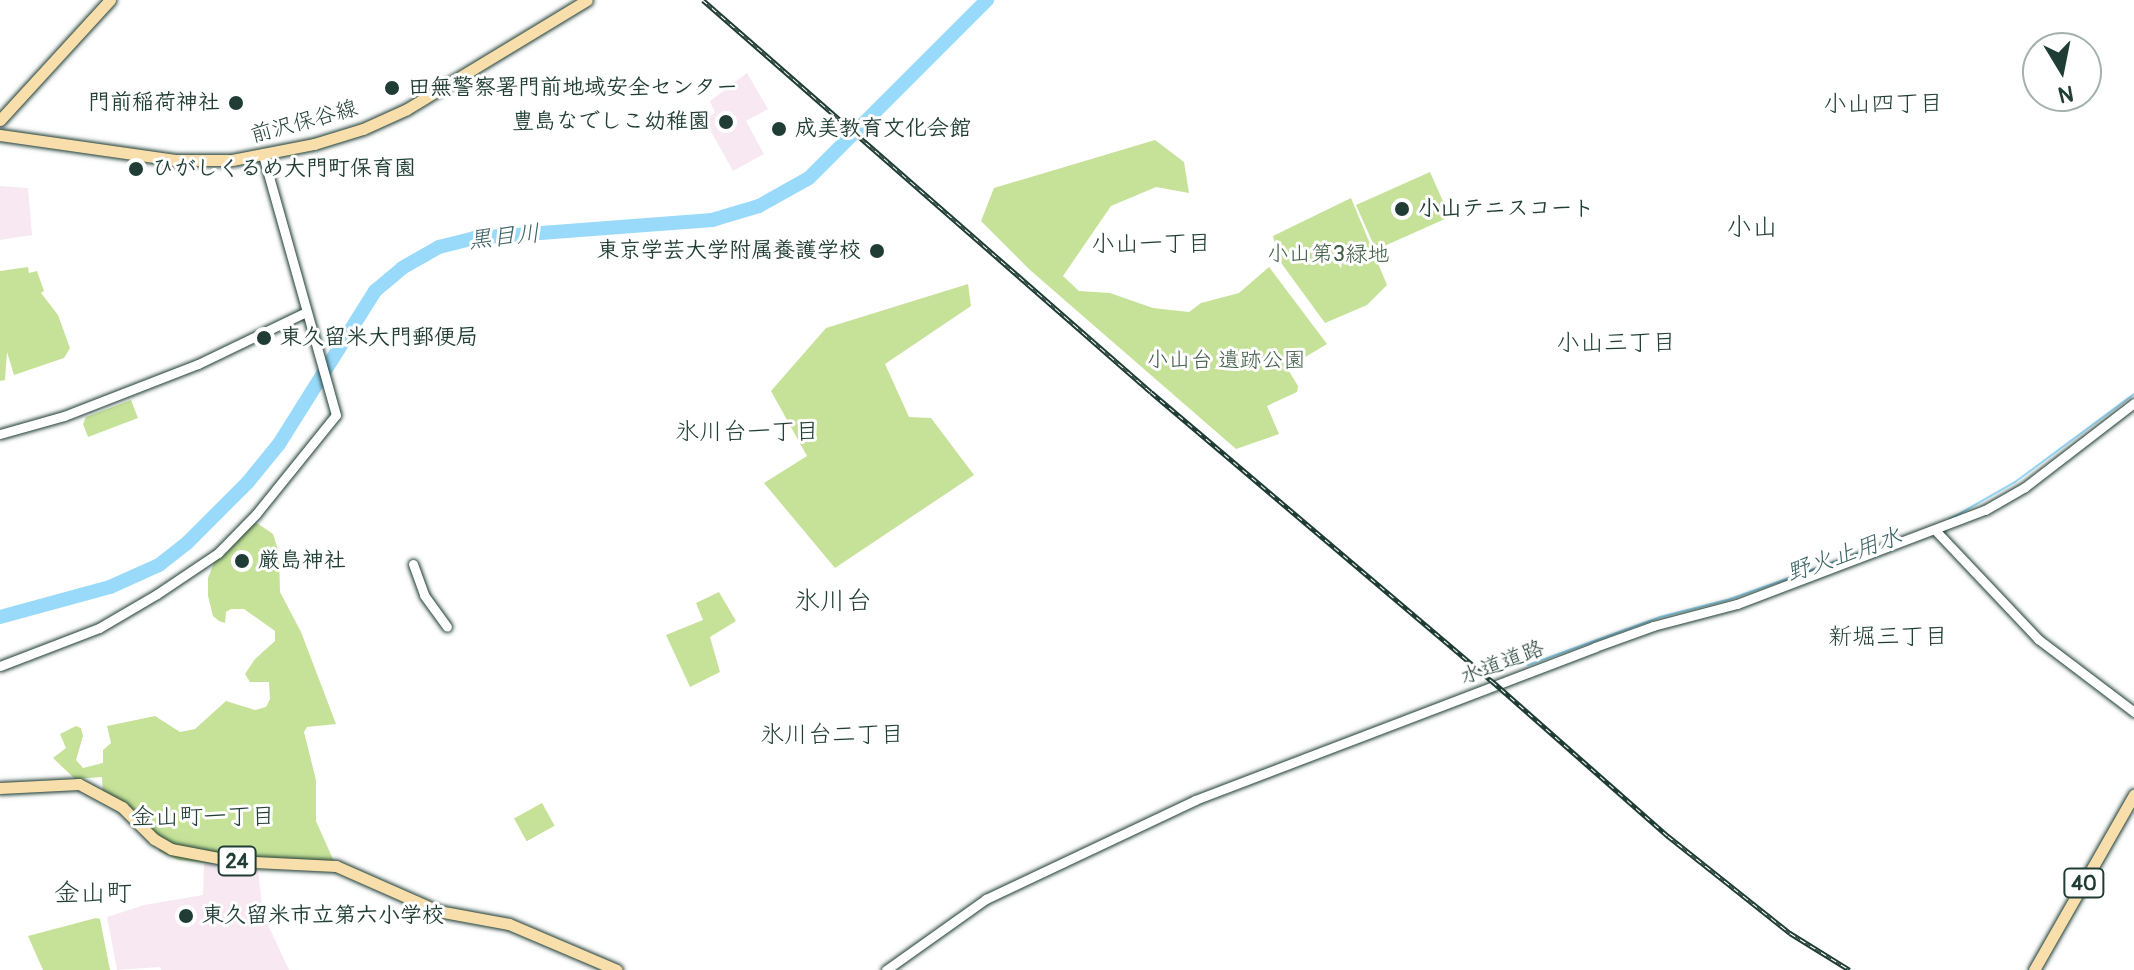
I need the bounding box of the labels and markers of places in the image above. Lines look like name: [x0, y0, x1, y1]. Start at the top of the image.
place label: 田無警察署門前地域安全センター: [408, 75, 738, 101]
marker: 田無警察署門前地域安全センター: [383, 79, 401, 97]
place label: 門前稲荷神社: [88, 90, 220, 116]
marker: 門前稲荷神社: [227, 94, 245, 112]
place label: 豊島なでしこ幼稚園: [512, 109, 710, 135]
marker: 豊島なでしこ幼稚園: [717, 113, 735, 131]
place label: 成美教育文化会館: [795, 116, 971, 142]
marker: 成美教育文化会館: [770, 120, 788, 138]
place label: ひがしくるめ大門町保育園: [152, 156, 416, 182]
marker: ひがしくるめ大門町保育園: [127, 160, 145, 178]
place label: 小山テニスコート: [1418, 196, 1594, 222]
marker: 小山テニスコート: [1393, 200, 1411, 218]
place label: 東京学芸大学附属養護学校: [597, 238, 861, 264]
marker: 東京学芸大学附属養護学校: [868, 242, 886, 260]
place label: 東久留米大門郵便局: [280, 325, 478, 351]
marker: 東久留米大門郵便局: [255, 329, 273, 347]
place label: 厳島神社: [258, 548, 346, 574]
marker: 厳島神社: [233, 552, 251, 570]
place label: 東久留米市立第六小学校: [202, 903, 444, 929]
marker: 東久留米市立第六小学校: [177, 907, 195, 925]

